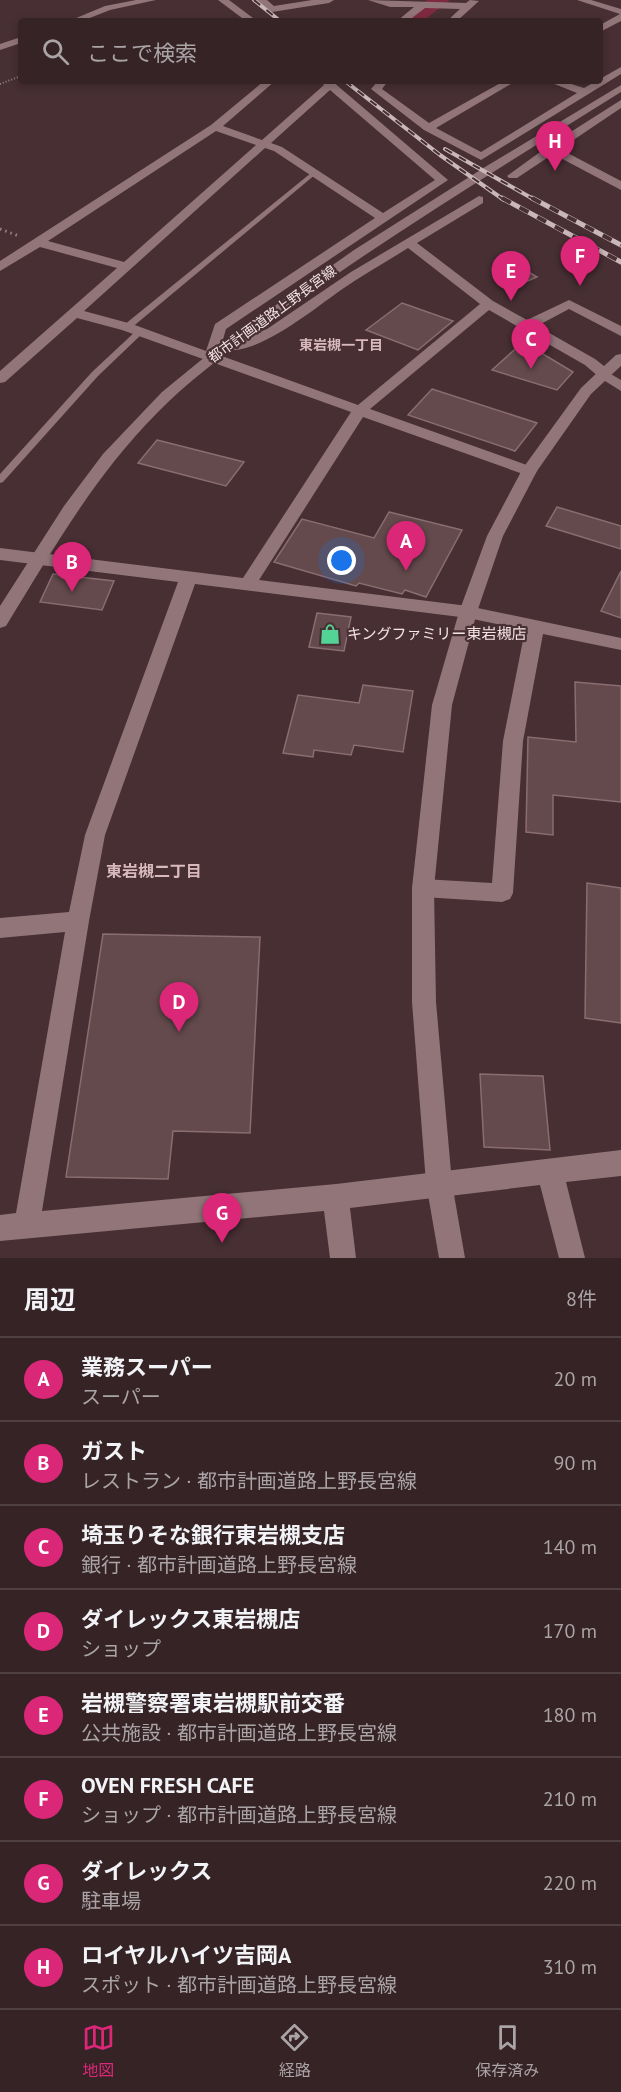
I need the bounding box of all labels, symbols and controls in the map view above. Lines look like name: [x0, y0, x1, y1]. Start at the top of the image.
search box: [18, 18, 603, 84]
icon: search: [39, 35, 72, 68]
text: ここで検索: [87, 39, 197, 67]
pin: H: [536, 122, 574, 171]
pin: F: [560, 236, 600, 286]
pin: E: [492, 252, 530, 301]
street label: 都市計画道路上野長宮線: [204, 261, 340, 367]
pin: C: [512, 320, 550, 369]
district label: 東岩槻一丁目: [299, 336, 383, 354]
pin: A: [386, 522, 426, 571]
pin: B: [52, 542, 92, 592]
your location: [327, 546, 356, 575]
shop icon: キングファミリー東岩槻店: [318, 622, 342, 646]
place label: キングファミリー東岩槻店: [347, 624, 527, 643]
district label: 東岩槻二丁目: [106, 861, 202, 881]
pin: D: [160, 982, 198, 1032]
pin: G: [202, 1194, 242, 1243]
text: 周辺: [24, 1283, 76, 1316]
text: 8件: [566, 1286, 597, 1312]
text: 業務スーパー: [81, 1353, 213, 1381]
text: A: [37, 1366, 50, 1392]
text: 20 m: [554, 1366, 597, 1392]
text: スーパー: [81, 1384, 161, 1410]
text: ガスト: [81, 1437, 147, 1465]
text: B: [38, 1450, 49, 1476]
text: 90 m: [554, 1450, 597, 1476]
text: レストラン · 都市計画道路上野長宮線: [81, 1468, 417, 1494]
text: 埼玉りそな銀行東岩槻支店: [81, 1521, 345, 1549]
text: C: [38, 1534, 49, 1560]
text: 140 m: [543, 1534, 597, 1560]
text: 銀行 · 都市計画道路上野長宮線: [81, 1552, 357, 1578]
text: ダイレックス東岩槻店: [81, 1605, 300, 1633]
text: D: [37, 1618, 50, 1644]
text: 170 m: [543, 1618, 597, 1644]
text: ショップ: [81, 1636, 161, 1662]
text: 岩槻警察署東岩槻駅前交番: [81, 1689, 345, 1717]
text: E: [38, 1702, 49, 1728]
text: 180 m: [543, 1702, 597, 1728]
text: 公共施設 · 都市計画道路上野長宮線: [81, 1720, 397, 1746]
text: OVEN FRESH CAFE: [81, 1771, 254, 1799]
text: F: [38, 1786, 49, 1812]
text: 210 m: [543, 1786, 597, 1812]
text: ショップ · 都市計画道路上野長宮線: [81, 1802, 397, 1828]
text: ダイレックス: [81, 1857, 212, 1885]
text: G: [37, 1870, 50, 1896]
text: 220 m: [543, 1870, 597, 1896]
text: 駐車場: [81, 1888, 141, 1914]
text: ロイヤルハイツ吉岡A: [81, 1941, 291, 1969]
text: H: [37, 1954, 50, 1980]
text: 310 m: [543, 1954, 597, 1980]
text: スポット · 都市計画道路上野長宮線: [81, 1972, 397, 1998]
tab: 地図: [82, 2021, 115, 2081]
tab: 経路: [278, 2021, 311, 2081]
tab: 保存済み: [475, 2021, 539, 2081]

